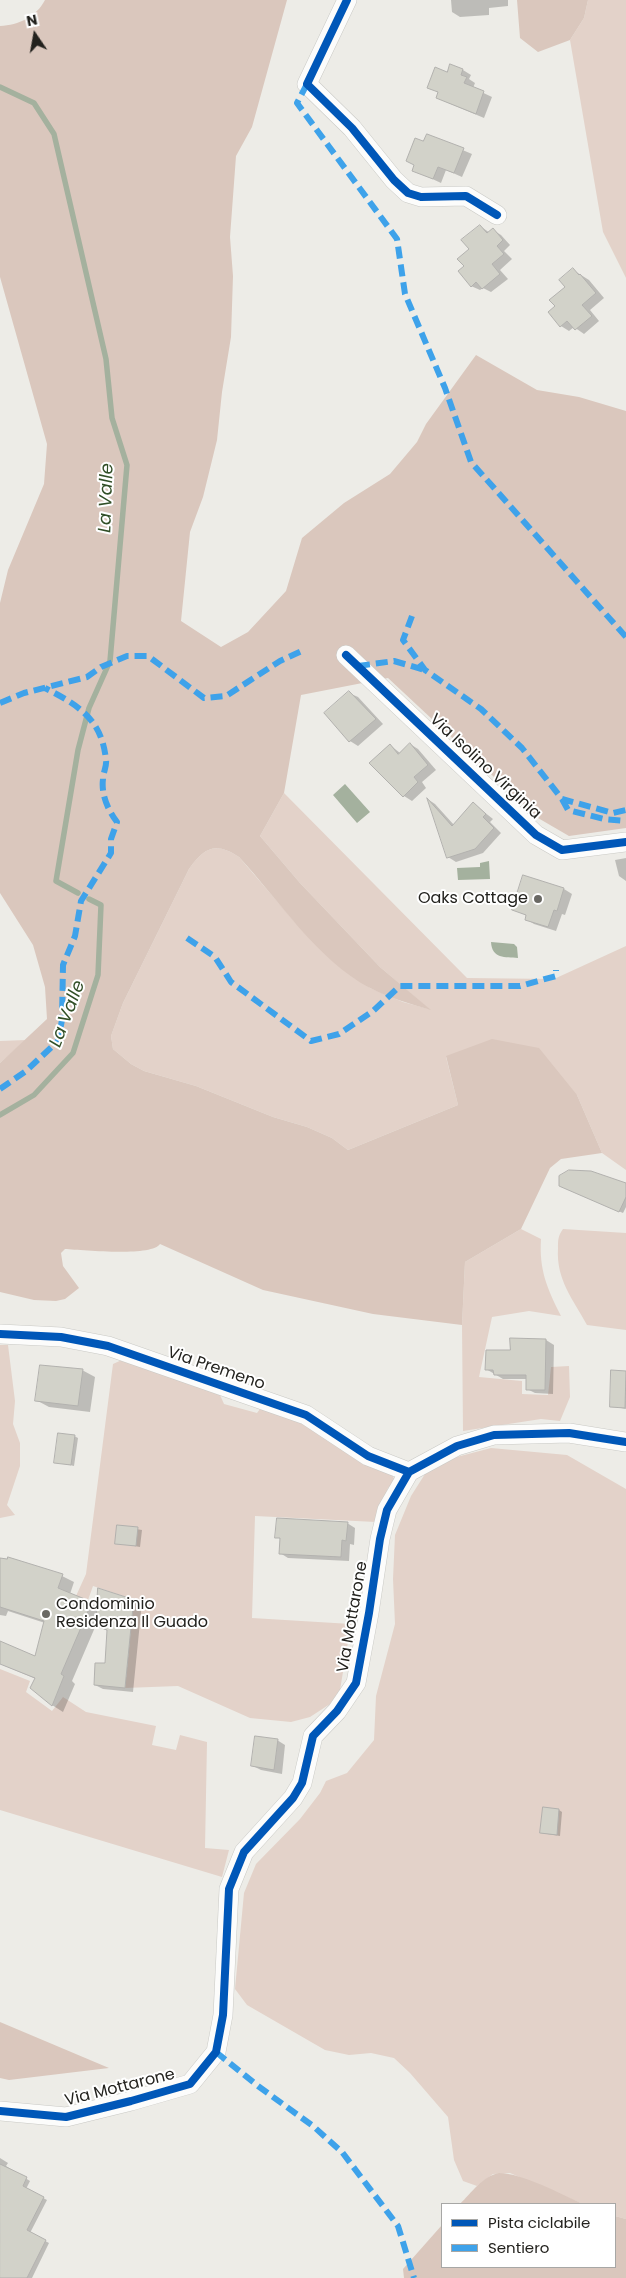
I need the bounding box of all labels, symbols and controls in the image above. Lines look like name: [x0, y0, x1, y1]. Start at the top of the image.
text: N: [25, 9, 39, 31]
north arrow: [10, 10, 60, 60]
water label: La Valle: [95, 463, 119, 533]
street label: Via Isolino Virginia: [425, 710, 545, 824]
place label: Oaks Cottage: [418, 889, 528, 909]
marker: Oaks Cottage: [532, 893, 544, 905]
water label: La Valle: [45, 978, 91, 1050]
street label: Via Premeno: [165, 1343, 267, 1395]
street label: Via Mottarone: [334, 1560, 372, 1674]
place label: Condominio Residenza Il Guado: [56, 1595, 208, 1633]
marker: Condominio Residenza Il Guado: [40, 1608, 52, 1620]
street label: Via Mottarone: [63, 2065, 177, 2111]
legend: [441, 2203, 616, 2268]
text: Pista ciclabile: [488, 2212, 590, 2233]
text: Sentiero: [488, 2237, 549, 2258]

